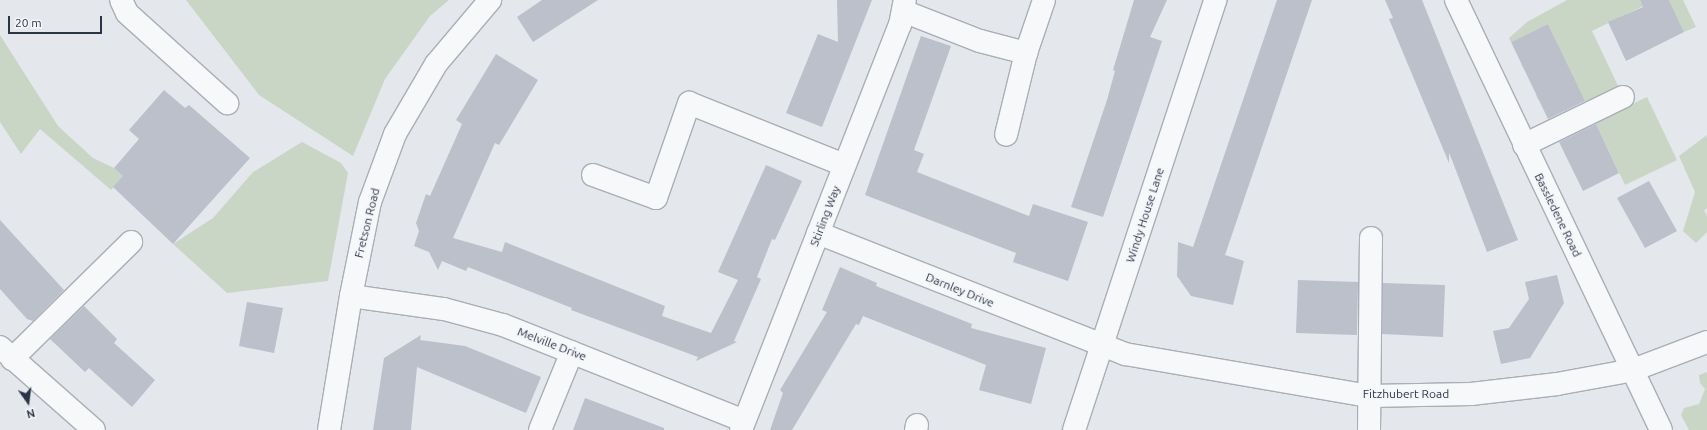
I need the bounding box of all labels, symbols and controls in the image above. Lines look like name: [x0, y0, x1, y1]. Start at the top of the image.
scale bar: [10, 8, 104, 34]
text: 20 m: [15, 16, 42, 29]
street label: Windy House Lane: [1123, 166, 1167, 264]
street label: Bassledene Road: [1531, 171, 1585, 259]
street label: Stirling Way: [807, 184, 843, 248]
street label: Fretson Road: [351, 187, 383, 259]
street label: Darnley Drive: [924, 270, 996, 310]
street label: Melville Drive: [515, 324, 589, 364]
north arrow: [8, 382, 48, 422]
street label: Fitzhubert Road: [1363, 387, 1449, 401]
text: N: [25, 407, 36, 420]

